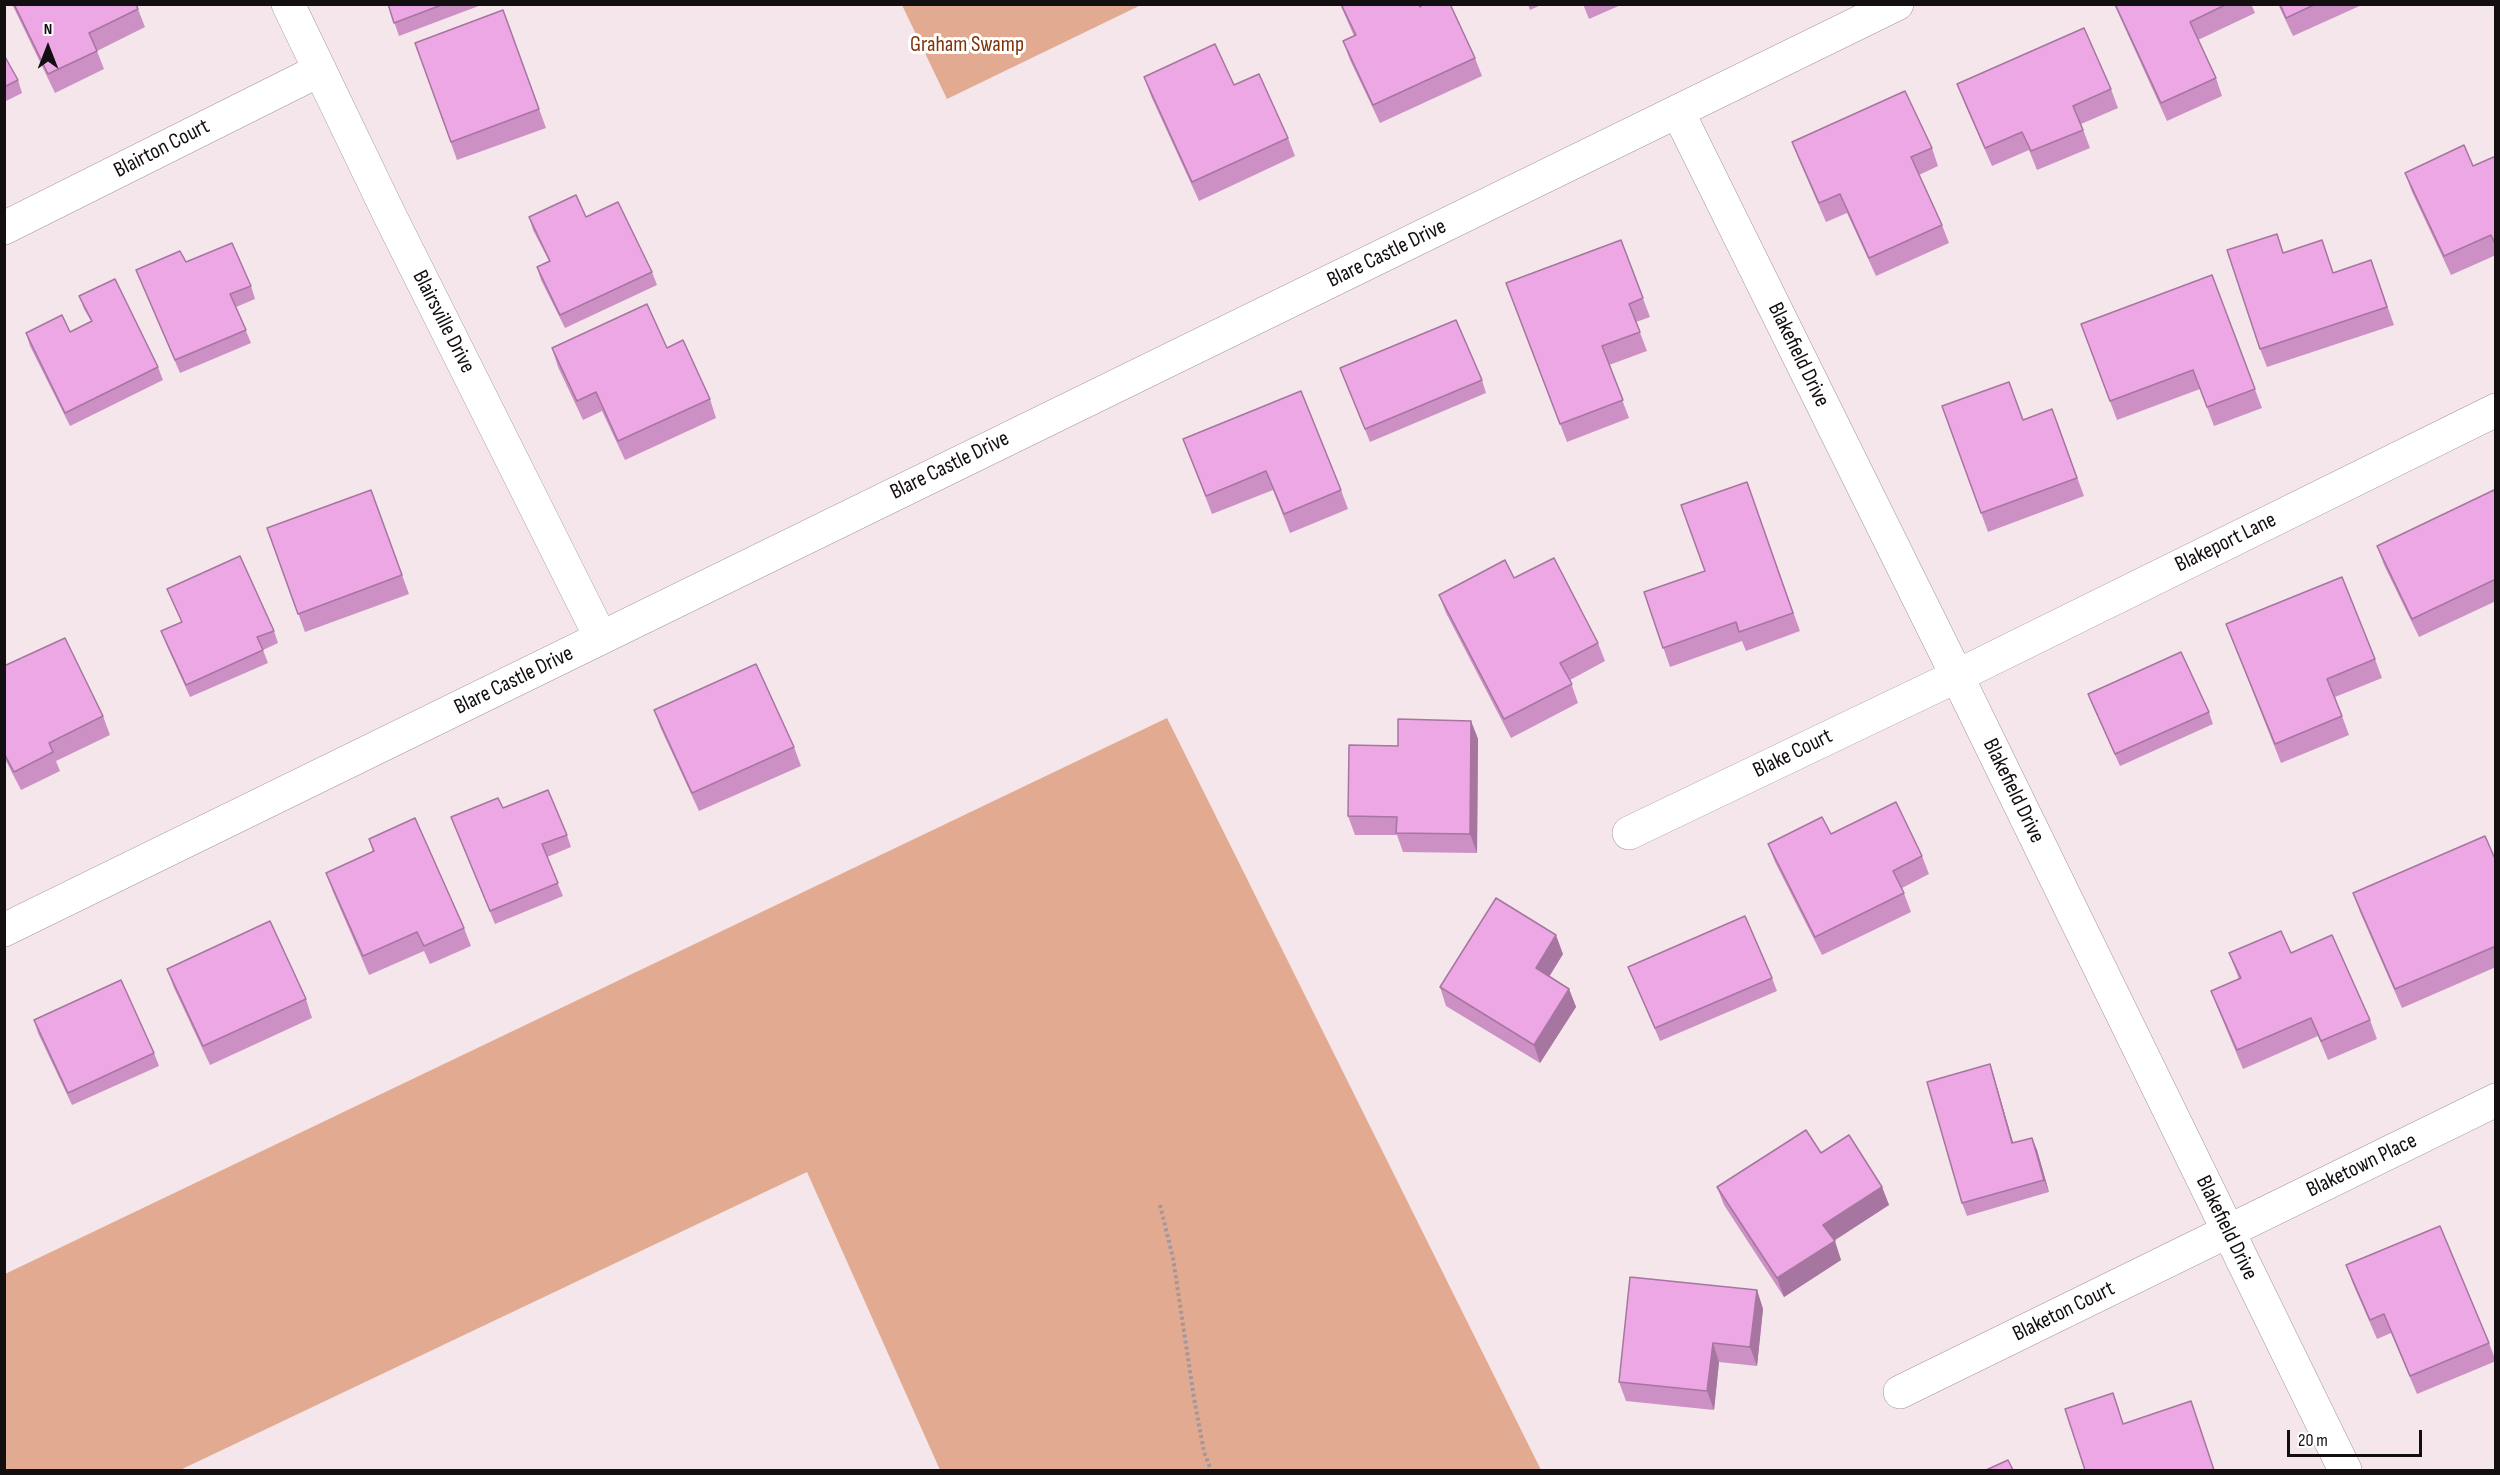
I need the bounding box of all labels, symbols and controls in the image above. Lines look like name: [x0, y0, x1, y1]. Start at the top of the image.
north arrow: [18, 18, 78, 78]
text: N: [44, 20, 52, 39]
park label: Graham Swamp: [910, 32, 1024, 58]
street label: Blairton Court: [110, 114, 214, 184]
street label: Blare Castle Drive: [1323, 214, 1451, 294]
street label: Blairsville Drive: [406, 266, 480, 378]
street label: Blakefield Drive: [1761, 298, 1835, 412]
street label: Blare Castle Drive: [886, 426, 1014, 506]
street label: Blakeport Lane: [2171, 507, 2281, 579]
street label: Blare Castle Drive: [450, 641, 578, 721]
street label: Blake Court: [1749, 724, 1837, 784]
street label: Blakefield Drive: [1976, 734, 2050, 848]
street label: Blaketown Place: [2303, 1128, 2421, 1204]
street label: Blakefield Drive: [2189, 1171, 2263, 1285]
street label: Blaketon Court: [2009, 1276, 2119, 1348]
scale bar: [2290, 1418, 2425, 1456]
text: 20 m: [2298, 1430, 2328, 1451]

